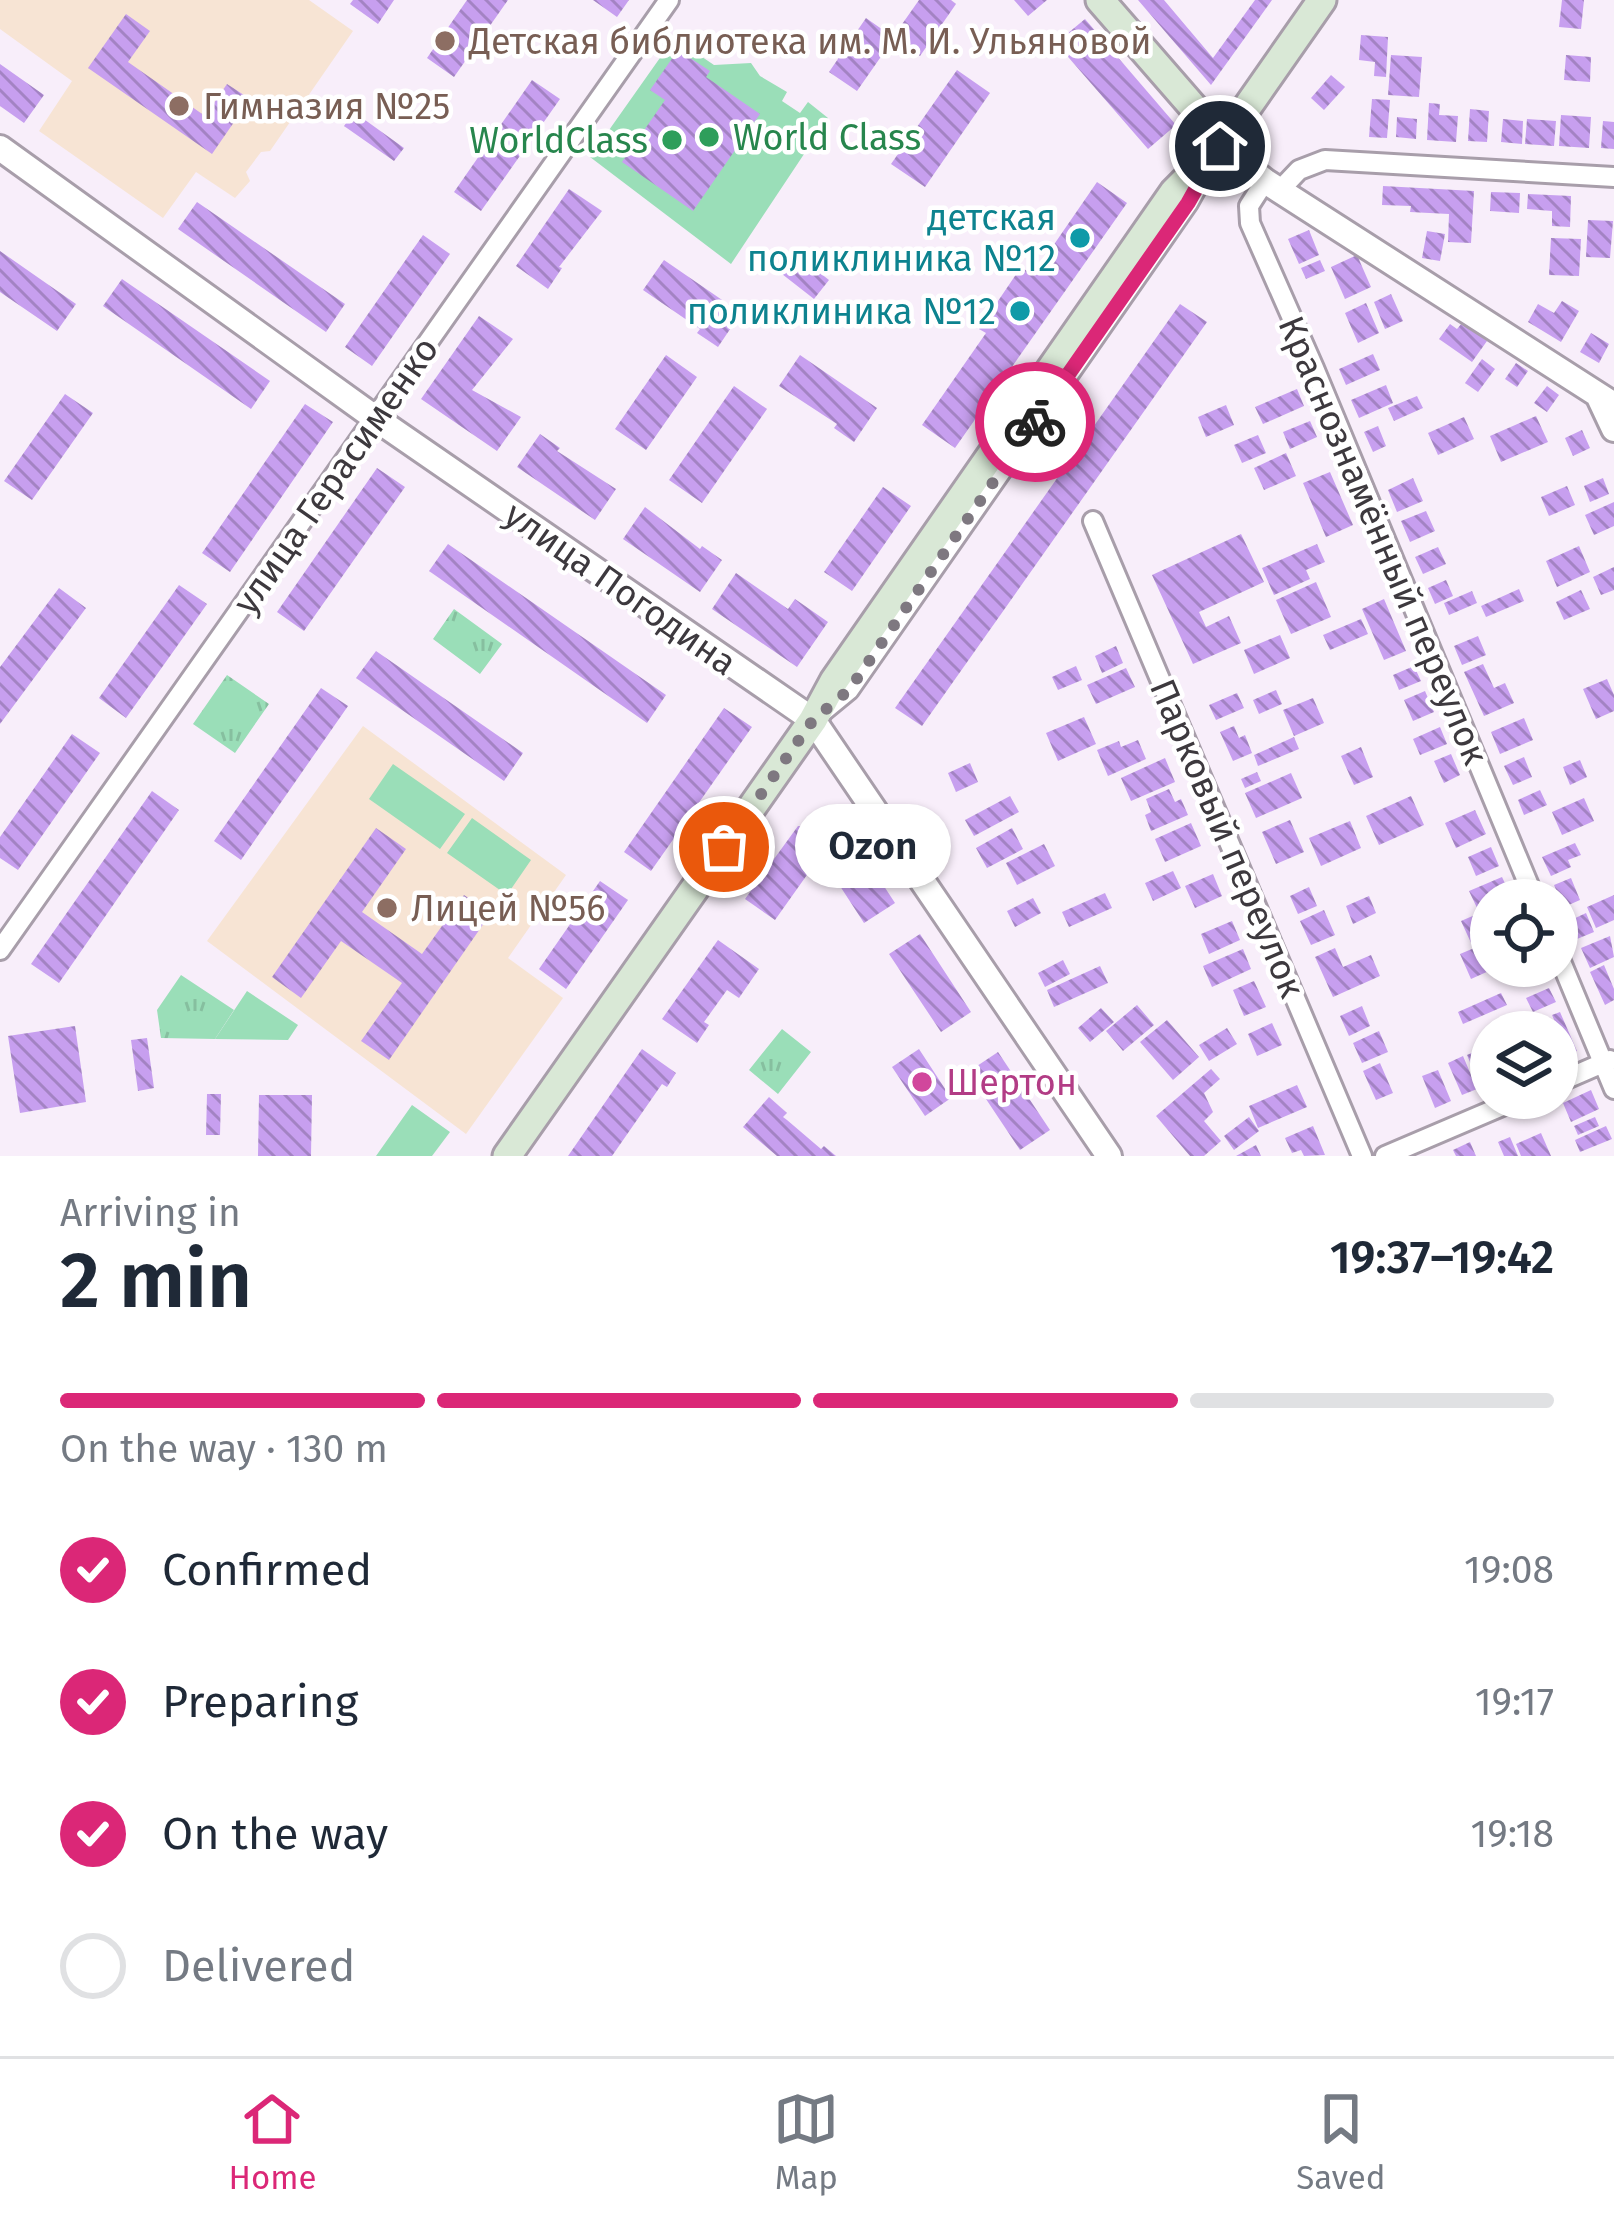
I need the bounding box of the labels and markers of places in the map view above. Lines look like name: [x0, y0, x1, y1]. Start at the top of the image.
place label: Детская библиотека им. М. И. Ульяновой: [468, 20, 1152, 64]
marker: Детская библиотека им. М. И. Ульяновой: [432, 28, 458, 54]
place label: Гимназия №25: [203, 85, 450, 129]
marker: Гимназия №25: [166, 93, 192, 119]
pin: [1169, 95, 1271, 197]
place label: World Class: [733, 116, 921, 160]
place label: WorldClass: [469, 119, 648, 163]
marker: World Class: [696, 124, 722, 150]
marker: WorldClass: [659, 127, 685, 153]
place label: детская поликлиника №12: [747, 196, 1056, 281]
marker: детская поликлиника №12: [1067, 225, 1093, 251]
place label: поликлиника №12: [687, 290, 996, 334]
marker: поликлиника №12: [1007, 298, 1033, 324]
pin: [673, 796, 775, 898]
callout: Ozon: [796, 805, 952, 889]
place label: Лицей №56: [411, 887, 605, 931]
marker: Лицей №56: [374, 895, 400, 921]
place label: Шертон: [946, 1061, 1077, 1105]
marker: Шертон: [909, 1069, 935, 1095]

